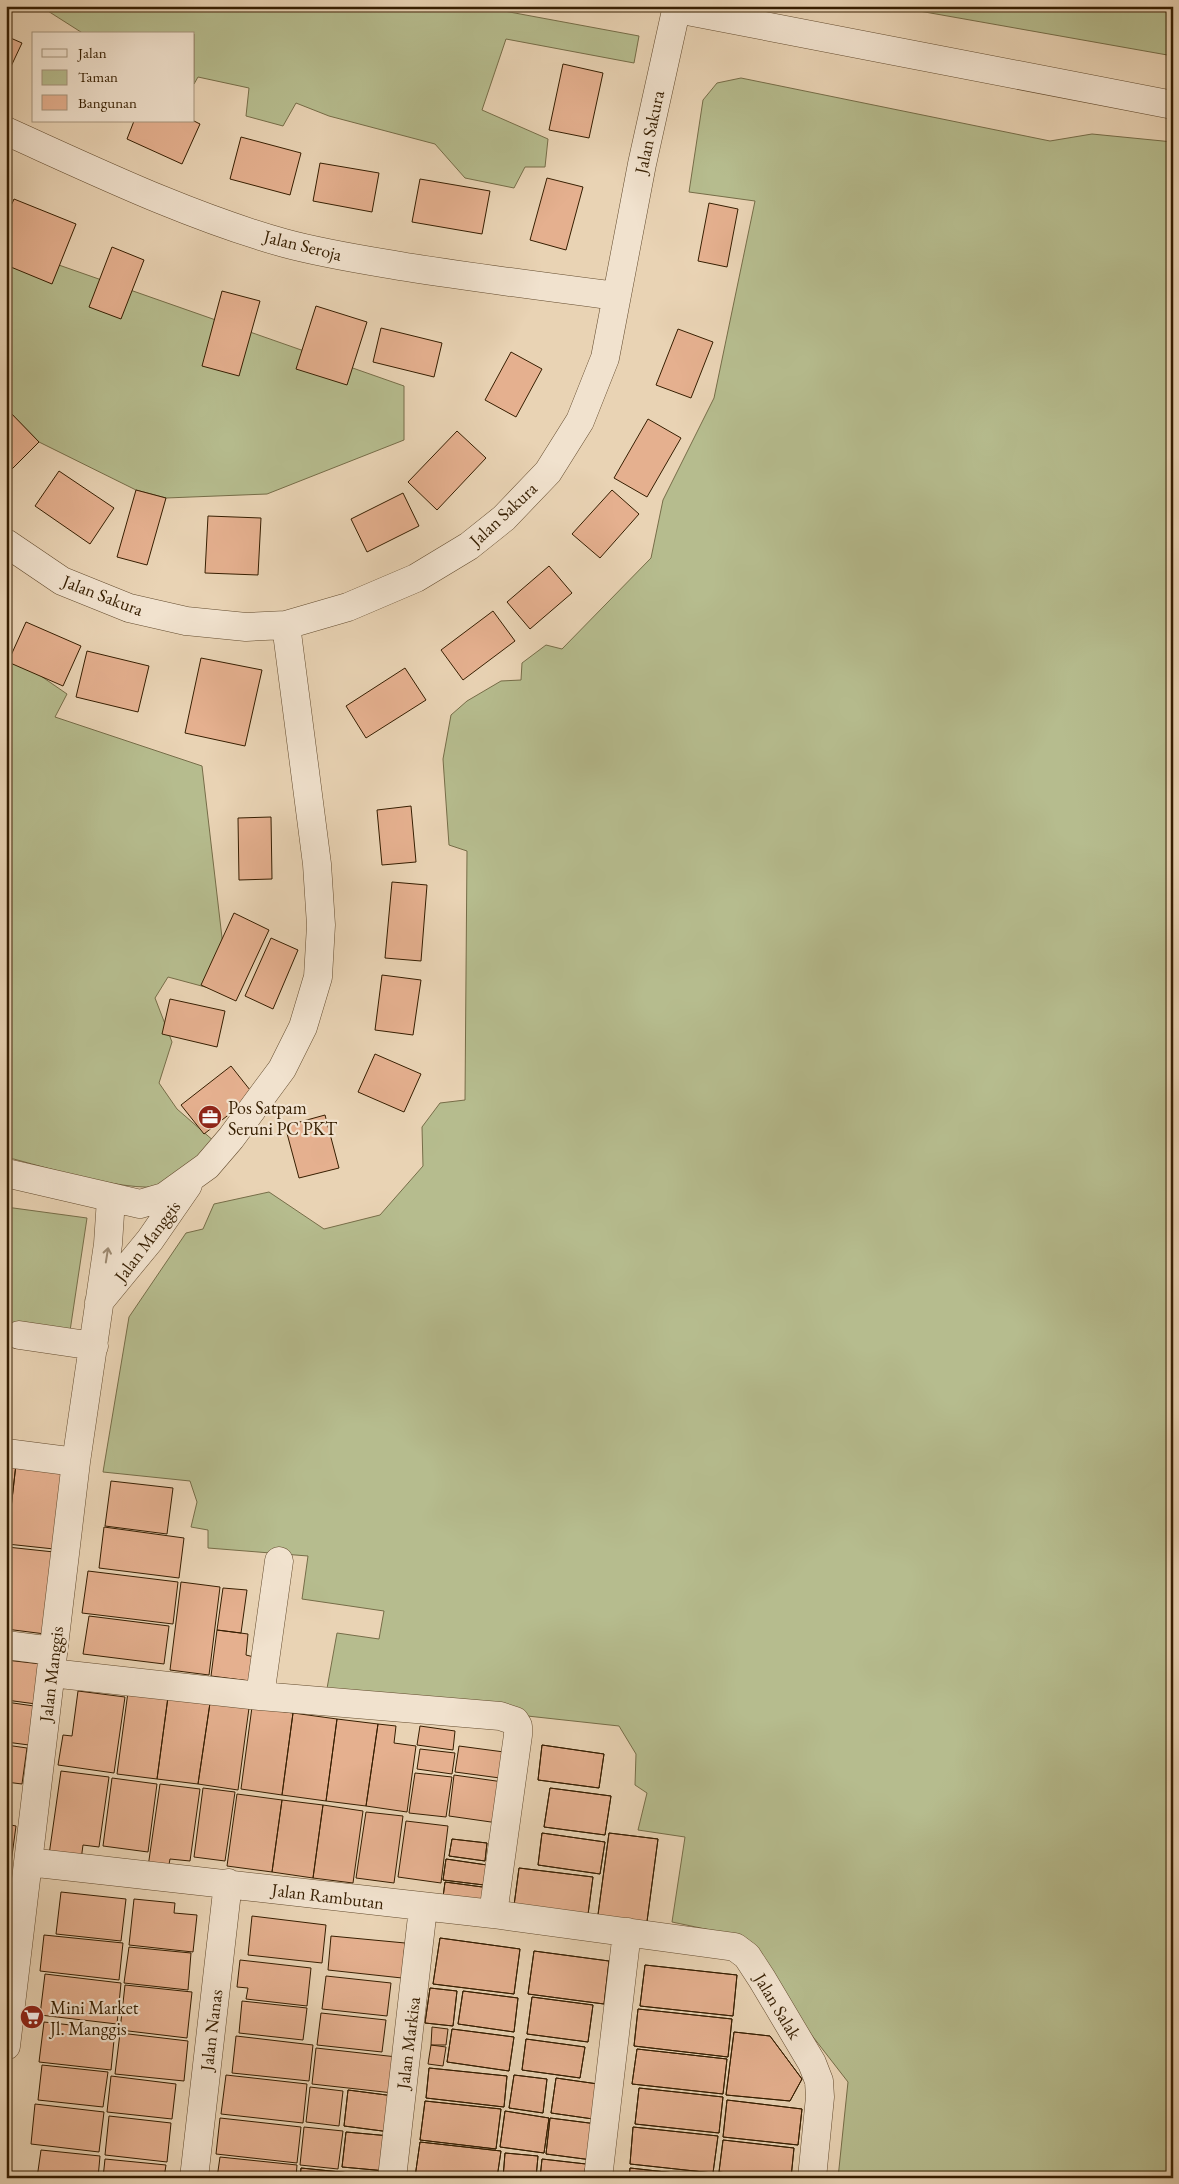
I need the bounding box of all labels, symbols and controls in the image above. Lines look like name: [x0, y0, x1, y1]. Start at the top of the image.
legend: [32, 32, 195, 122]
text: Jalan: [76, 43, 107, 62]
text: Taman: [78, 67, 118, 86]
street label: Jalan Sakura: [629, 87, 669, 178]
text: Bangunan: [78, 93, 137, 112]
street label: Jalan Seroja: [260, 224, 345, 266]
street label: Jalan Sakura: [463, 476, 542, 553]
street label: Jalan Sakura: [58, 568, 147, 621]
place label: Pos Satpam Seruni PC PKT: [228, 1096, 338, 1140]
office icon: Pos Satpam Seruni PC PKT: [197, 1104, 223, 1130]
street label: Jalan Manggis: [108, 1195, 185, 1288]
one-way arrow: [102, 1247, 112, 1263]
street label: Jalan Manggis: [33, 1625, 68, 1725]
street label: Jalan Rambutan: [269, 1877, 386, 1914]
street label: Jalan Salak: [748, 1967, 807, 2044]
street label: Jalan Nanas: [194, 1988, 227, 2074]
street label: Jalan Markisa: [391, 1995, 425, 2092]
place label: Mini Market Jl. Manggis: [48, 1996, 139, 2040]
supermarket icon: Mini Market Jl. Manggis: [19, 2004, 45, 2030]

